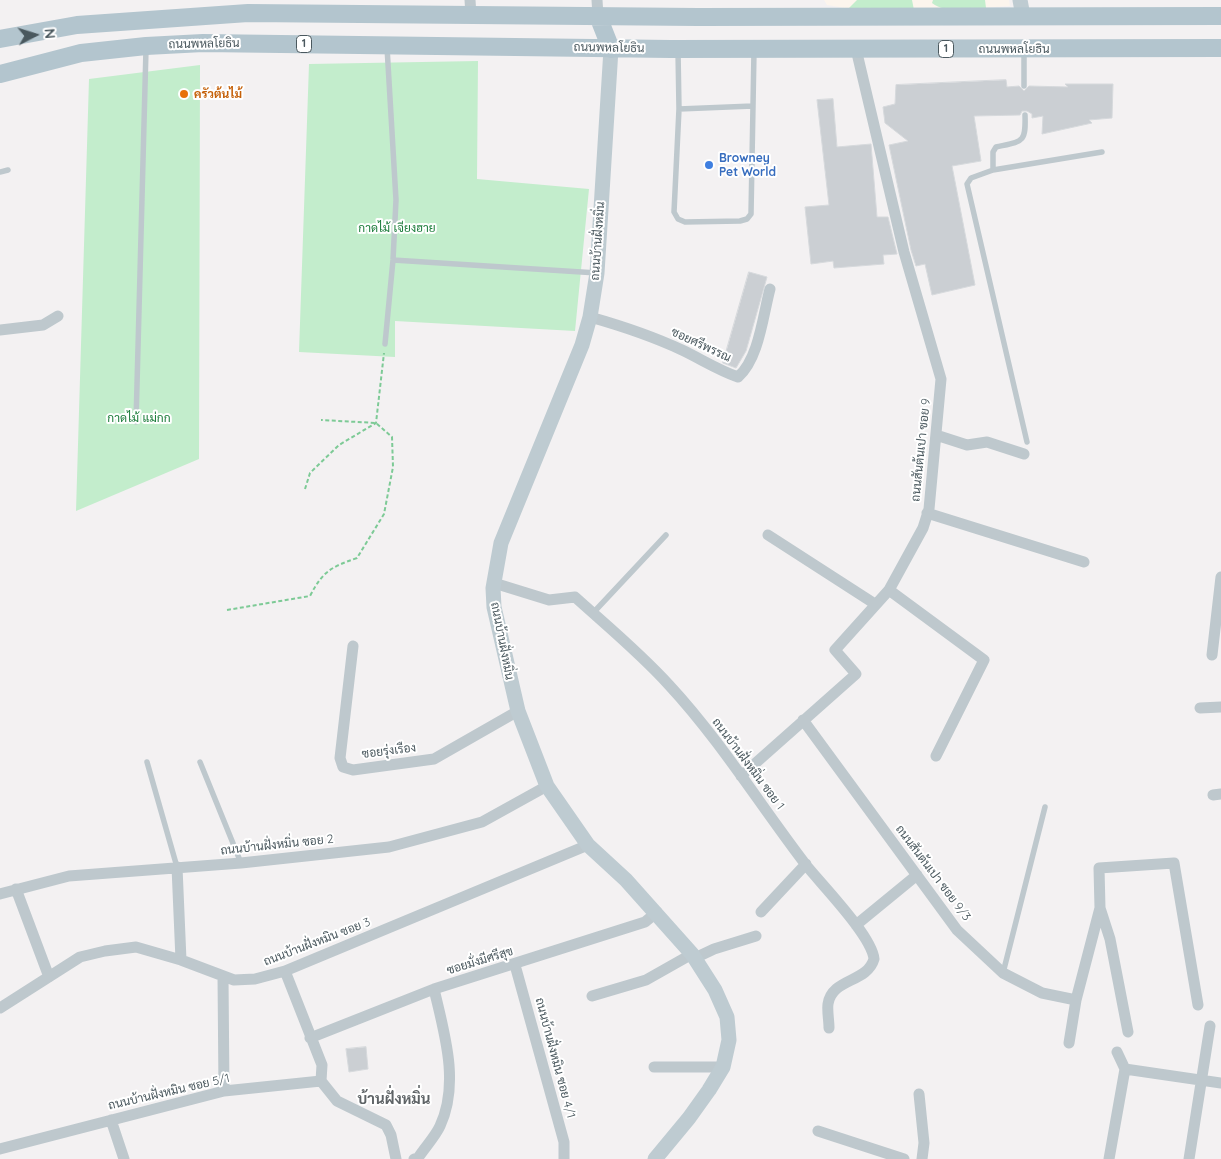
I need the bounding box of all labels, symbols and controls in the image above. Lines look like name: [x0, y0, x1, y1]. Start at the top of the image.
north arrow: [10, 10, 60, 60]
text: N: [41, 28, 59, 40]
street label: ถนนพหลโยธิน: [168, 36, 240, 52]
road number: 1: [296, 36, 312, 52]
street label: ถนนพหลโยธิน: [573, 40, 645, 56]
road number: 1: [938, 41, 954, 58]
street label: ถนนพหลโยธิน: [978, 42, 1050, 56]
place label: ครัวต้นไม้: [194, 87, 242, 101]
marker: ครัวต้นไม้: [178, 88, 190, 100]
place label: Browney Pet World: [719, 151, 776, 179]
marker: Browney Pet World: [703, 159, 715, 171]
street label: ถนนบ้านฝั่งหมิ่น: [588, 201, 608, 281]
park label: กาดไม้ เจียงฮาย: [358, 221, 436, 235]
street label: ซอยศรีพรรณ: [669, 325, 733, 365]
street label: ถนนสันต้นเปา ซอย 9: [908, 398, 934, 502]
park label: กาดไม้ แม่กก: [107, 411, 171, 425]
street label: ถนนบ้านฝั่งหมิ่น: [487, 601, 517, 681]
street label: ถนนบ้านฝั่งหมิ่น ซอย 1: [709, 715, 787, 813]
street label: ซอยรุ่งเรือง: [361, 741, 417, 761]
street label: ถนนสันต้นเปา ซอย 9/3: [892, 822, 974, 924]
street label: ถนนบ้านฝั่งหมิ่น ซอย 2: [220, 832, 334, 858]
street label: ถนนบ้านฝั่งหมิน ซอย 3: [262, 915, 372, 969]
street label: ซอยมั่งมีศรีสุข: [445, 944, 515, 978]
street label: ถนนบ้านฝั่งหมิน ซอย 4/1: [532, 996, 578, 1120]
street label: ถนนบ้านฝั่งหมิน ซอย 5/1: [107, 1071, 231, 1113]
district label: บ้านฝั่งหมิ่น: [357, 1090, 431, 1108]

